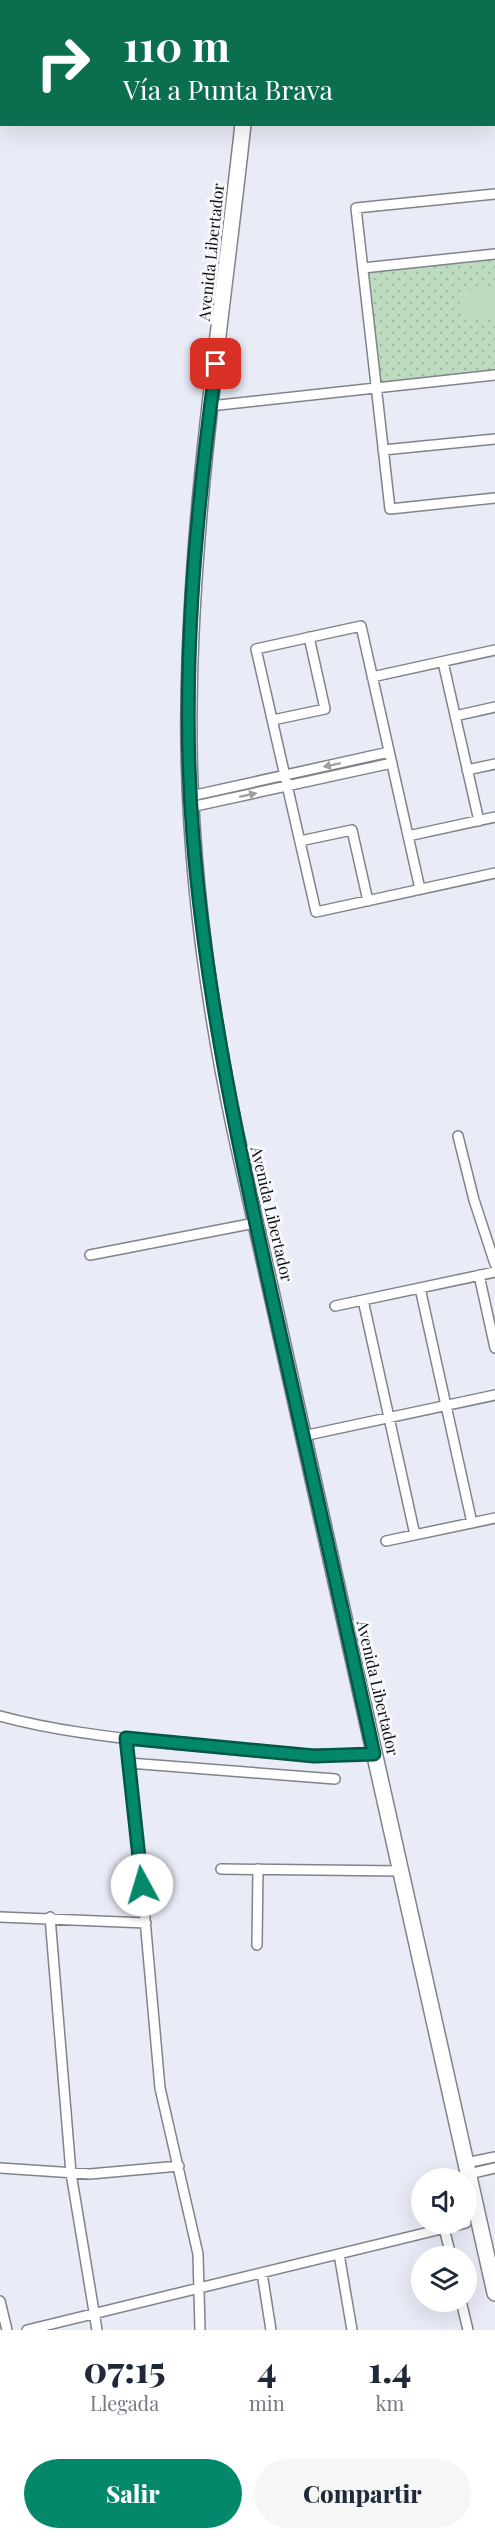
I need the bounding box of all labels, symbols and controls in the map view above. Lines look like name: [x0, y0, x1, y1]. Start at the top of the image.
text: 110 m: [123, 17, 230, 73]
icon: right: [24, 24, 102, 102]
text: Vía a Punta Brava: [123, 71, 333, 107]
street label: Avenida Libertador: [193, 182, 228, 323]
pin: [190, 338, 241, 389]
icon: arrive: [199, 347, 232, 380]
one-way arrow: [323, 760, 341, 770]
one-way arrow: [239, 790, 258, 799]
street label: Avenida Libertador: [246, 1143, 298, 1284]
street label: Avenida Libertador: [352, 1617, 404, 1758]
position arrow: [110, 1853, 174, 1917]
map controls: [411, 2168, 477, 2312]
button: sound: [411, 2168, 477, 2234]
button: layers: [411, 2246, 477, 2312]
text: 07:15: [84, 2344, 166, 2392]
text: 4: [257, 2344, 277, 2392]
text: 1.4: [368, 2344, 411, 2392]
text: Llegada: [90, 2389, 159, 2416]
text: min: [249, 2389, 285, 2416]
text: km: [375, 2389, 404, 2416]
button: Salir: [24, 2459, 242, 2528]
button: Compartir: [254, 2459, 471, 2528]

